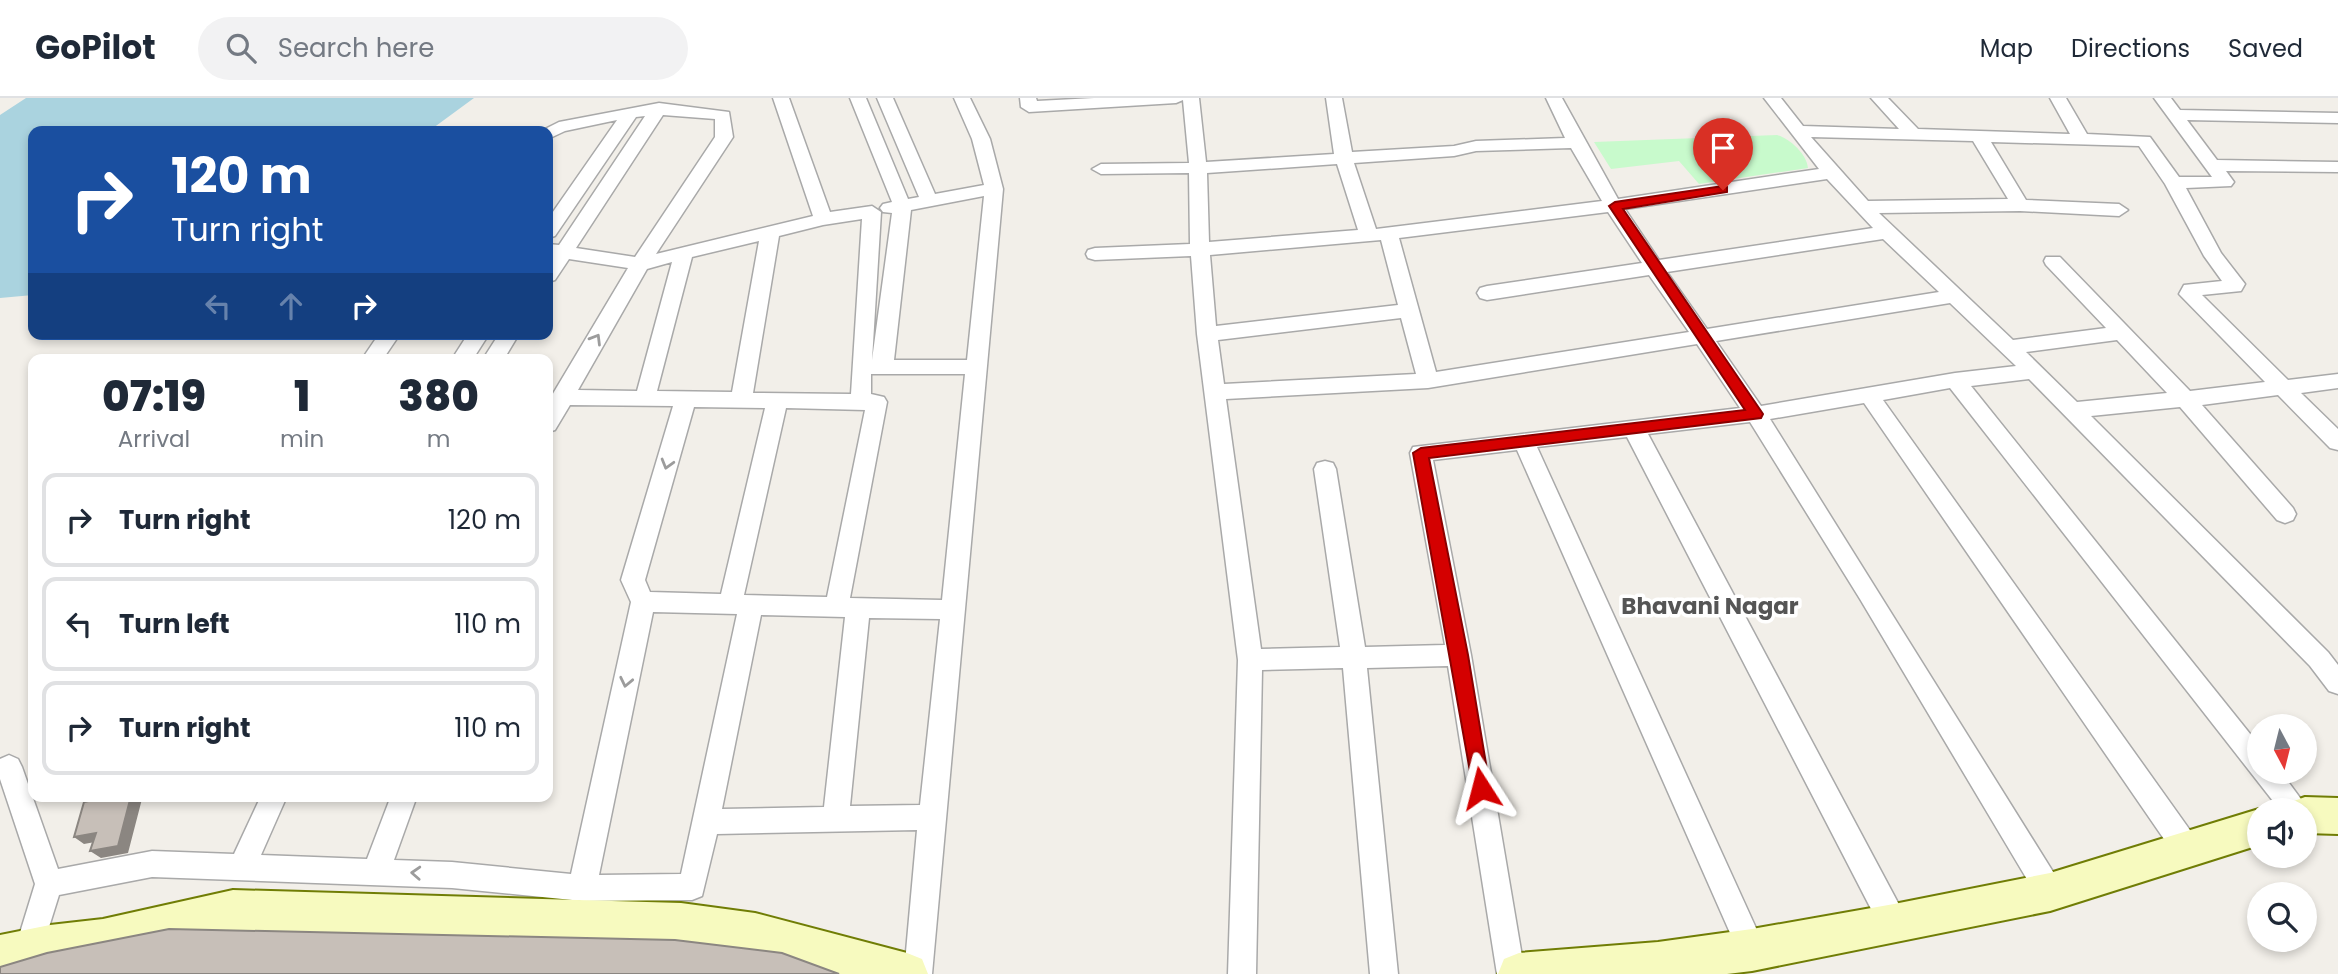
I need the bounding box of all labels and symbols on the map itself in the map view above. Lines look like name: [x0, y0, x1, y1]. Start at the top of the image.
pin: [1693, 118, 1753, 190]
one-way arrow: [587, 333, 600, 346]
one-way arrow: [660, 457, 675, 469]
district label: Bhavani Nagar: [1621, 590, 1799, 622]
one-way arrow: [619, 676, 634, 688]
north arrow: [2247, 714, 2317, 784]
position arrow: [1444, 751, 1518, 825]
one-way arrow: [410, 866, 421, 881]

